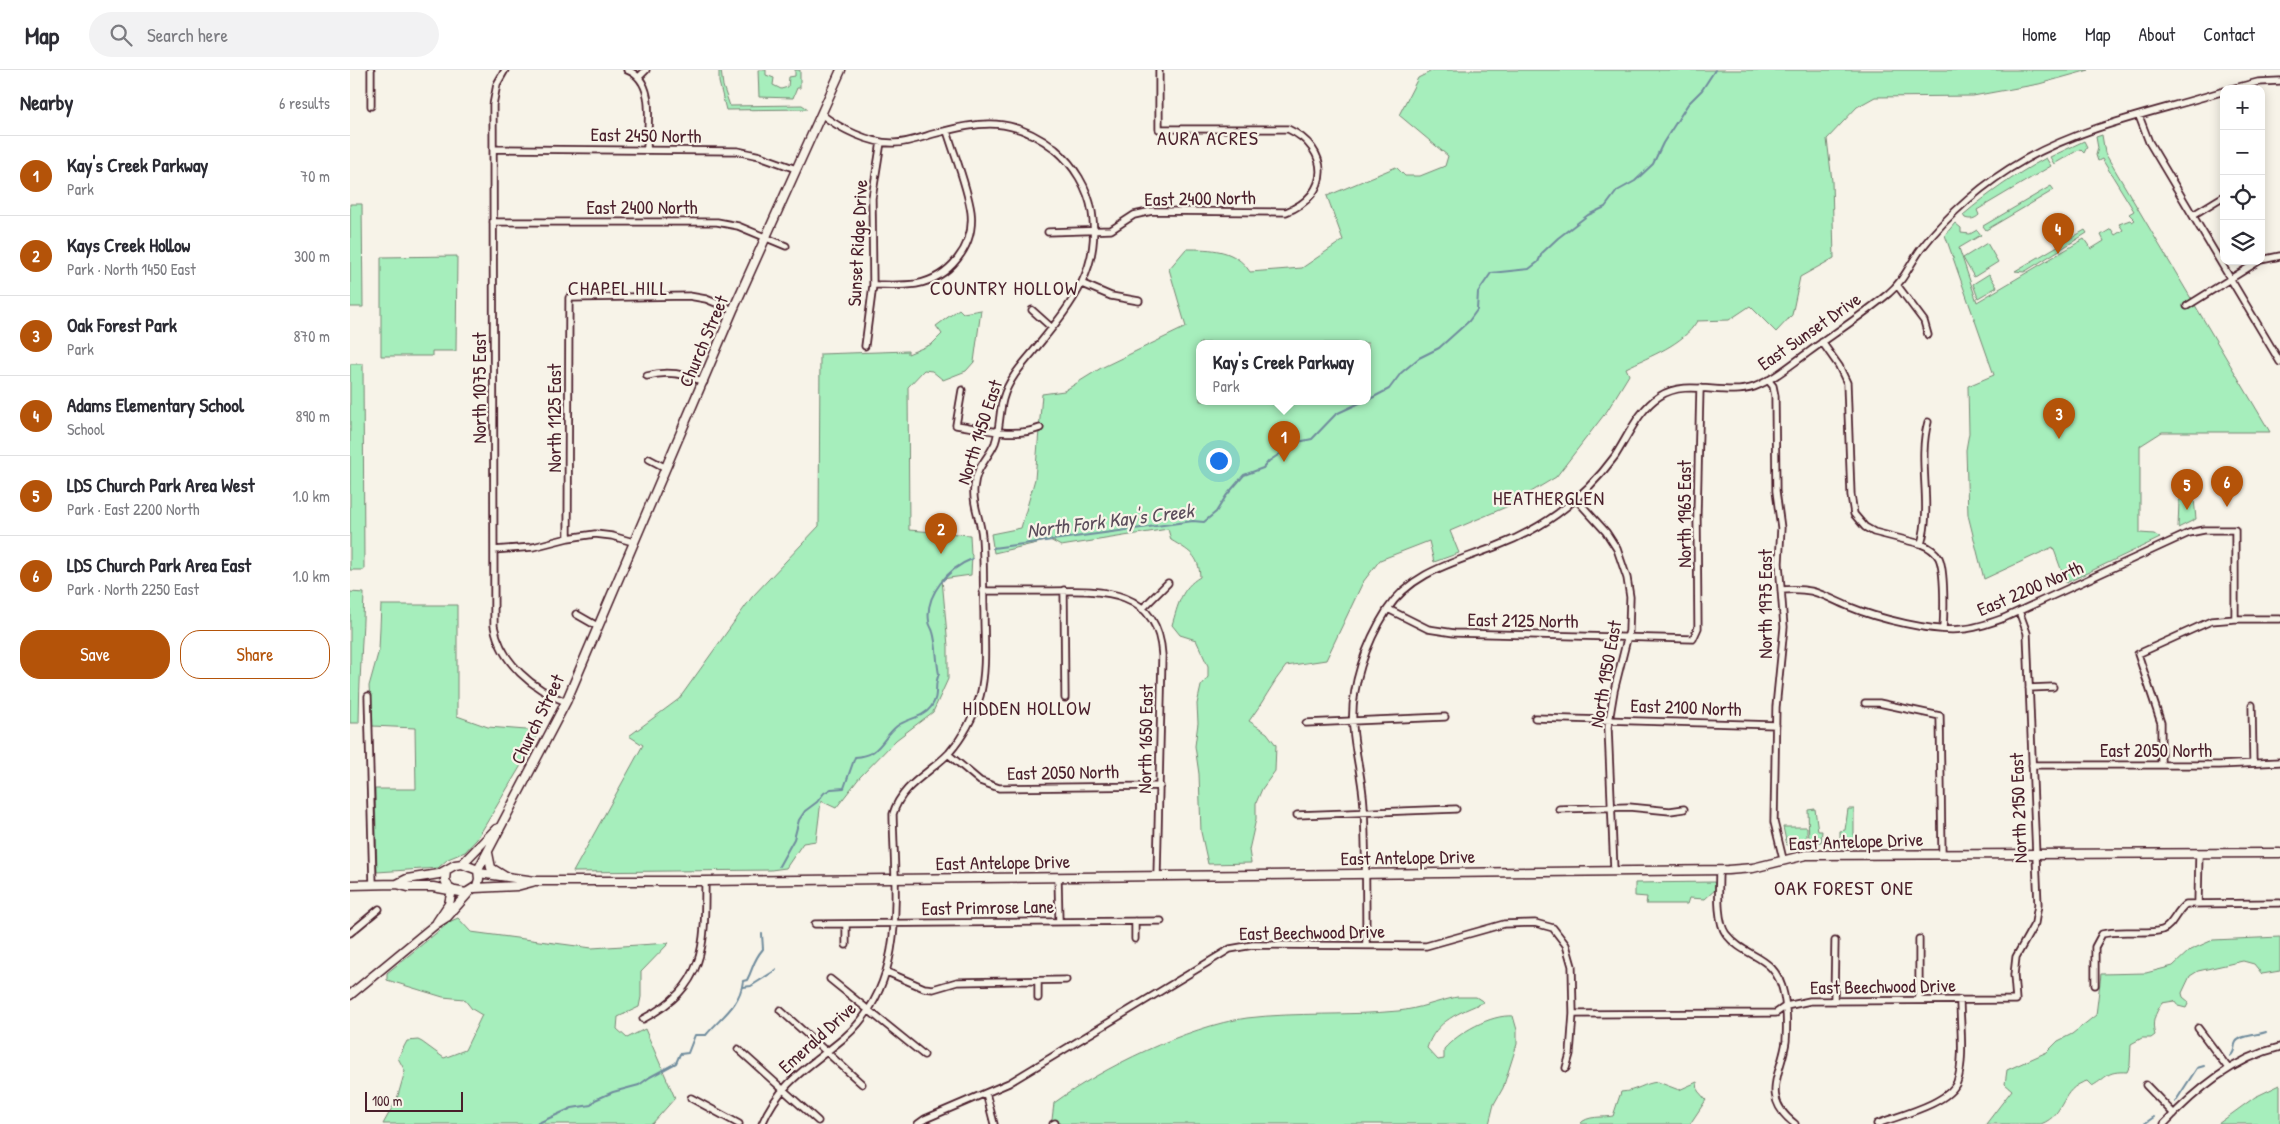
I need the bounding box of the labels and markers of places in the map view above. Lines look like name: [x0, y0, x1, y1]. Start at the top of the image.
pin: 4: [2042, 213, 2074, 254]
pin: 3: [2043, 398, 2075, 439]
pin: 1: [1268, 421, 1300, 462]
pin: 6: [2211, 466, 2243, 507]
pin: 5: [2171, 469, 2203, 510]
pin: 2: [925, 513, 957, 554]

